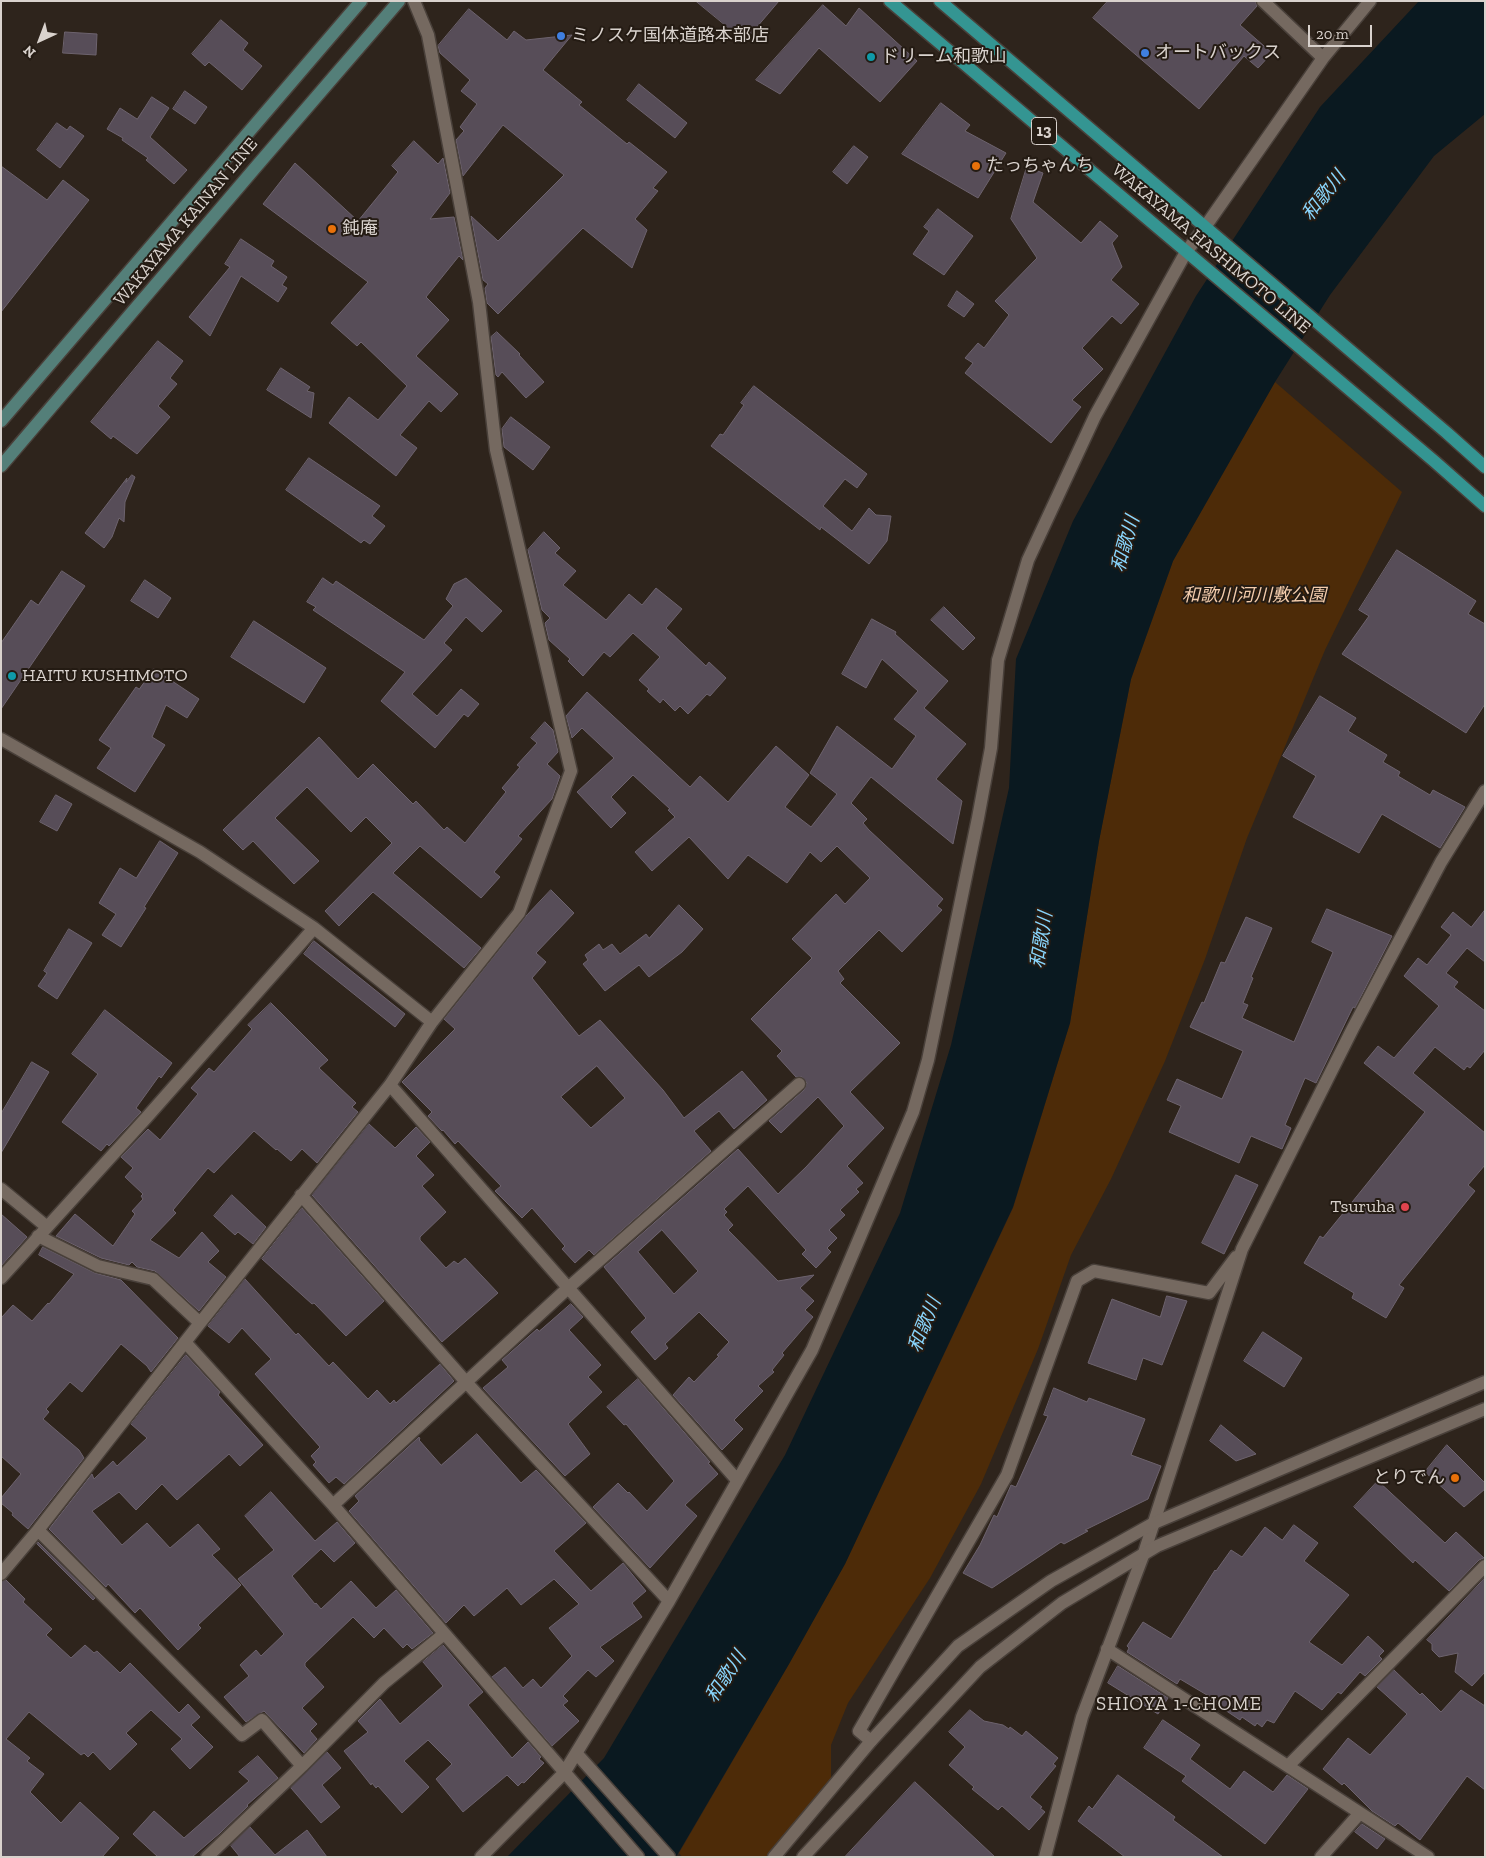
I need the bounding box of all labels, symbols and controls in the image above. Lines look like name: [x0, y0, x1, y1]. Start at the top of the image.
north arrow: [15, 15, 65, 65]
scale bar: [1311, 15, 1375, 47]
place label: ミノスケ国体道路本部店: [571, 25, 769, 47]
text: 20 m: [1316, 25, 1349, 43]
marker: ミノスケ国体道路本部店: [555, 30, 567, 42]
text: N: [20, 41, 39, 61]
place label: オートバックス: [1155, 42, 1281, 64]
place label: ドリーム和歌山: [881, 46, 1007, 68]
marker: オートバックス: [1139, 47, 1151, 59]
marker: ドリーム和歌山: [865, 51, 877, 63]
road number: 13: [1032, 118, 1056, 144]
street label: WAKAYAMA KAINAN LINE: [109, 134, 263, 310]
place label: たっちゃんち: [986, 155, 1094, 177]
street label: WAKAYAMA HASHIMOTO LINE: [1107, 159, 1315, 339]
marker: たっちゃんち: [970, 160, 982, 172]
water label: 和歌川: [1297, 167, 1351, 225]
place label: 鈍庵: [342, 218, 378, 240]
marker: 鈍庵: [326, 223, 338, 235]
water label: 和歌川: [1107, 513, 1145, 575]
park label: 和歌川河川敷公園: [1182, 585, 1326, 607]
place label: HAITU KUSHIMOTO: [22, 665, 188, 687]
marker: HAITU KUSHIMOTO: [6, 670, 18, 682]
water label: 和歌川: [1026, 910, 1058, 970]
place label: Tsuruha: [1330, 1196, 1395, 1218]
marker: Tsuruha: [1399, 1201, 1411, 1213]
water label: 和歌川: [904, 1294, 946, 1356]
place label: とりでん: [1373, 1467, 1445, 1489]
marker: とりでん: [1449, 1472, 1461, 1484]
water label: 和歌川: [701, 1647, 751, 1707]
district label: SHIOYA 1-CHOME: [1094, 1694, 1264, 1716]

